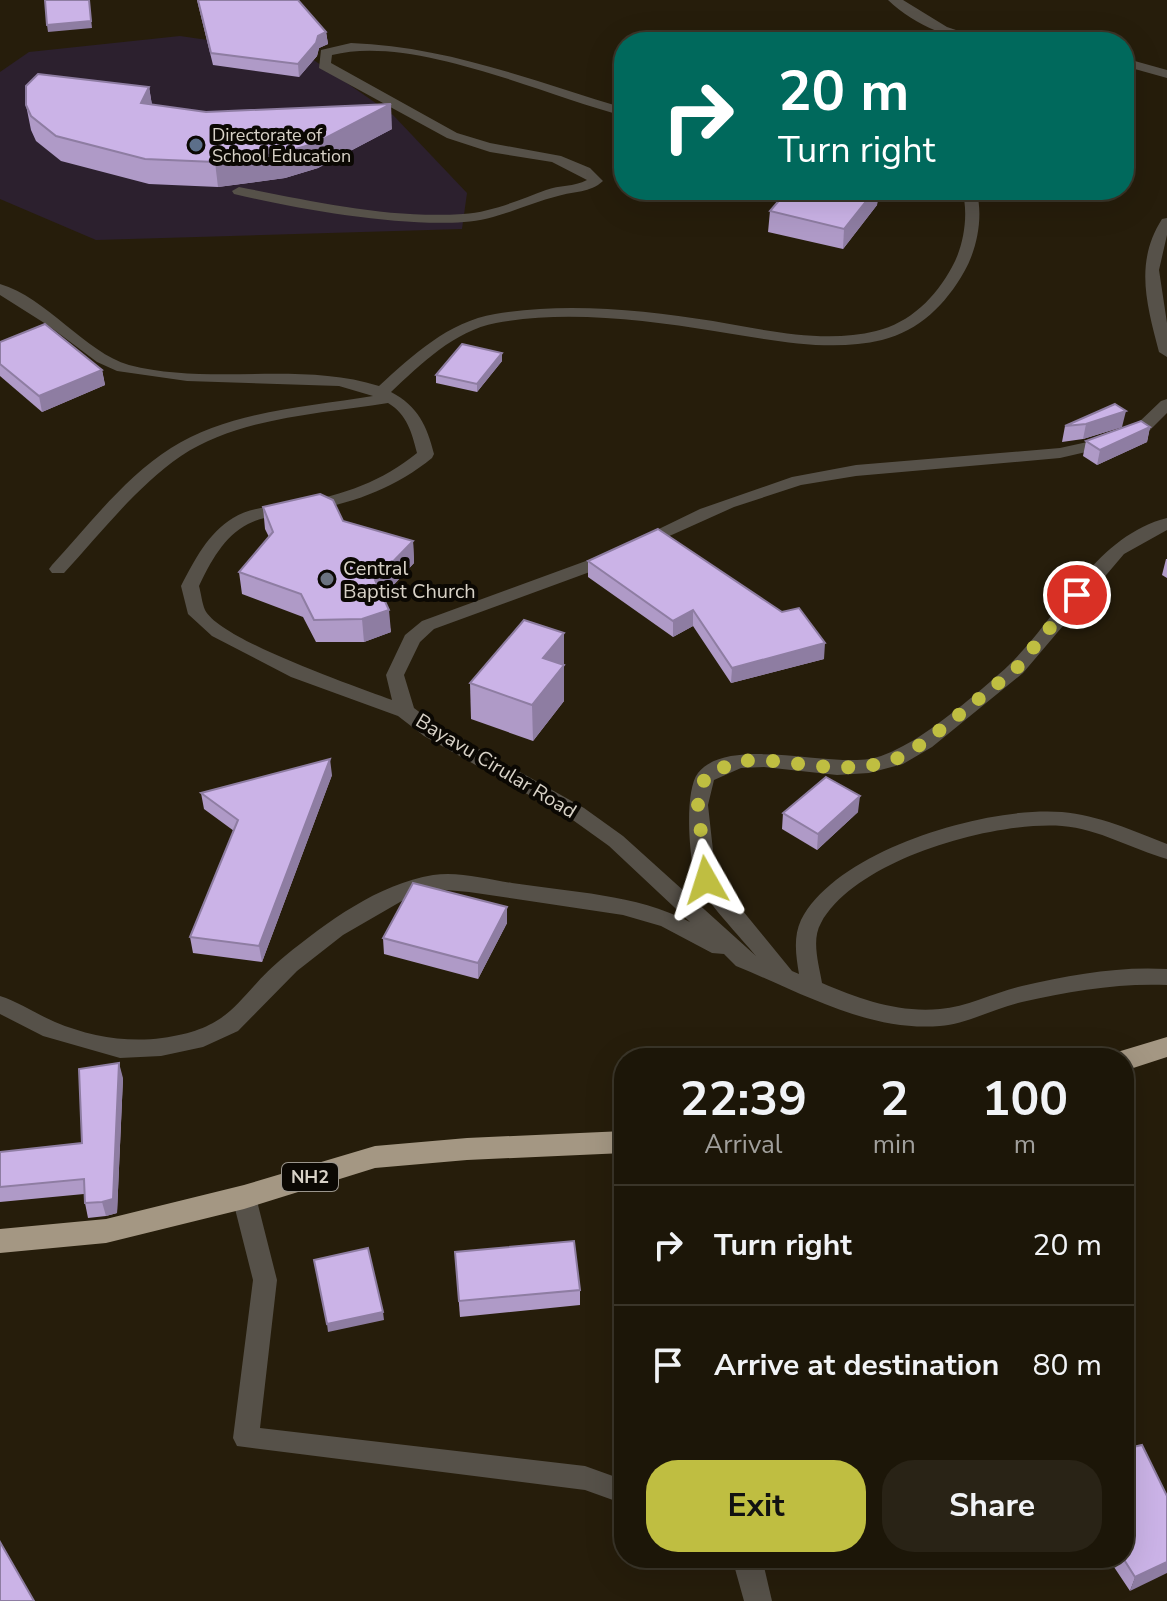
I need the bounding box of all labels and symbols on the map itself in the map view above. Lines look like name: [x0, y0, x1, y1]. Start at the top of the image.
place label: Directorate of School Education: [212, 123, 351, 168]
marker: Directorate of School Education: [187, 136, 205, 154]
place label: Central Baptist Church: [343, 555, 476, 605]
pin: [1043, 561, 1111, 629]
marker: Central Baptist Church: [318, 570, 336, 588]
street label: Bayavu Cirular Road: [411, 707, 581, 825]
position arrow: [664, 838, 748, 922]
road number: NH2: [282, 1163, 338, 1191]

